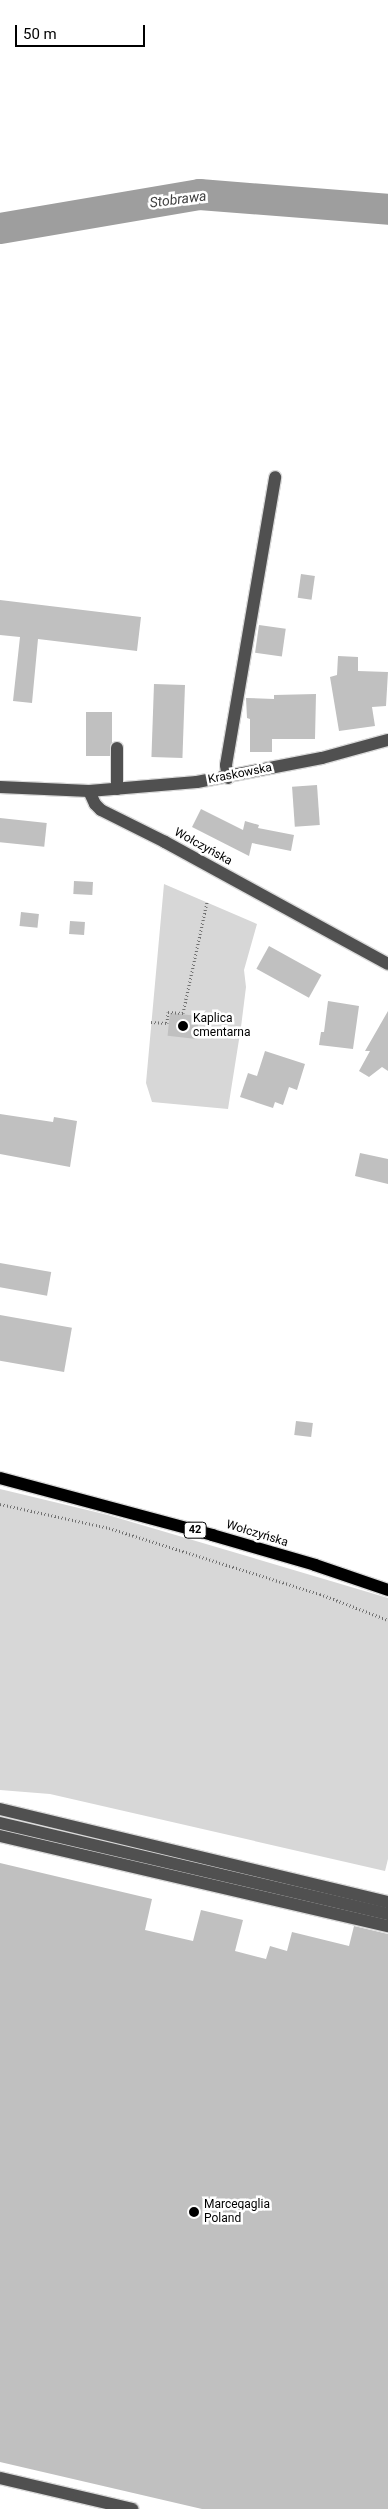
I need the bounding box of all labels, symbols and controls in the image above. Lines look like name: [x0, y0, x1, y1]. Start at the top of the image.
scale bar: [18, 15, 148, 47]
text: 50 m: [23, 25, 57, 43]
water label: Stobrawa: [149, 187, 207, 211]
street label: Kraskowska: [207, 761, 273, 787]
street label: Wołczyńska: [172, 825, 234, 869]
place label: Kaplica cmentarna: [193, 1012, 250, 1040]
marker: Kaplica cmentarna: [177, 1020, 189, 1032]
street label: Wołczyńska: [224, 1518, 290, 1550]
road number: 42: [182, 1522, 208, 1538]
place label: Marcegaglia Poland: [204, 2198, 270, 2226]
marker: Marcegaglia Poland: [188, 2206, 200, 2218]

